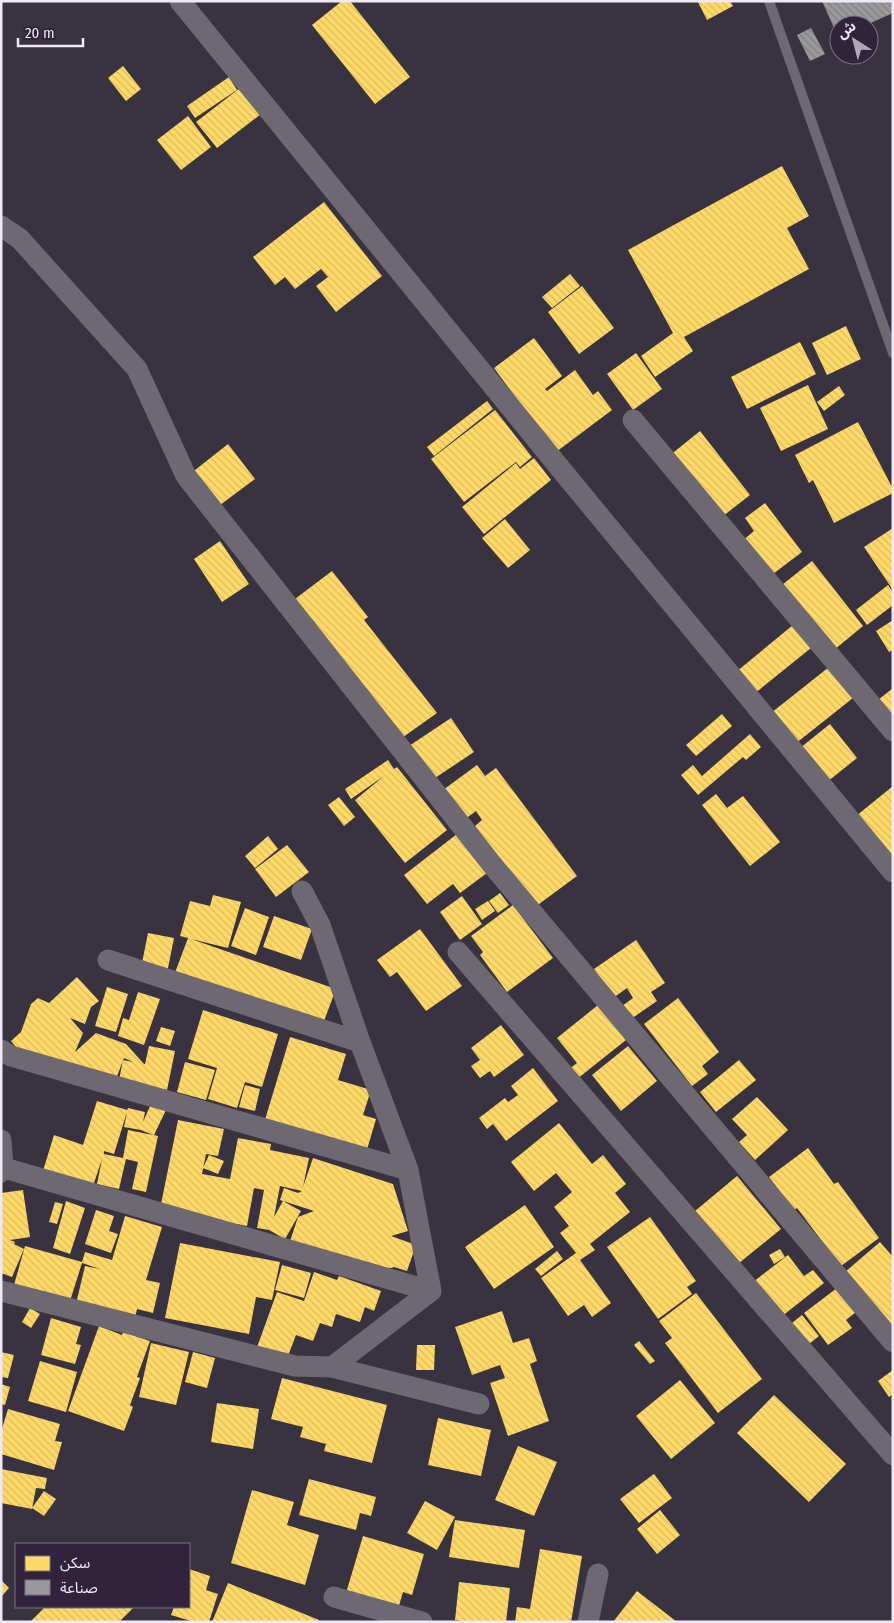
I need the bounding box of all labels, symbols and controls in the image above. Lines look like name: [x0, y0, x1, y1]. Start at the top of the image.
scale bar: [18, 15, 82, 47]
north arrow: [829, 15, 879, 65]
text: ش: [834, 17, 859, 42]
text: 20 m: [25, 24, 55, 42]
legend: [15, 1543, 190, 1608]
text: سكن: [60, 1554, 91, 1572]
text: صناعة: [60, 1579, 98, 1597]

